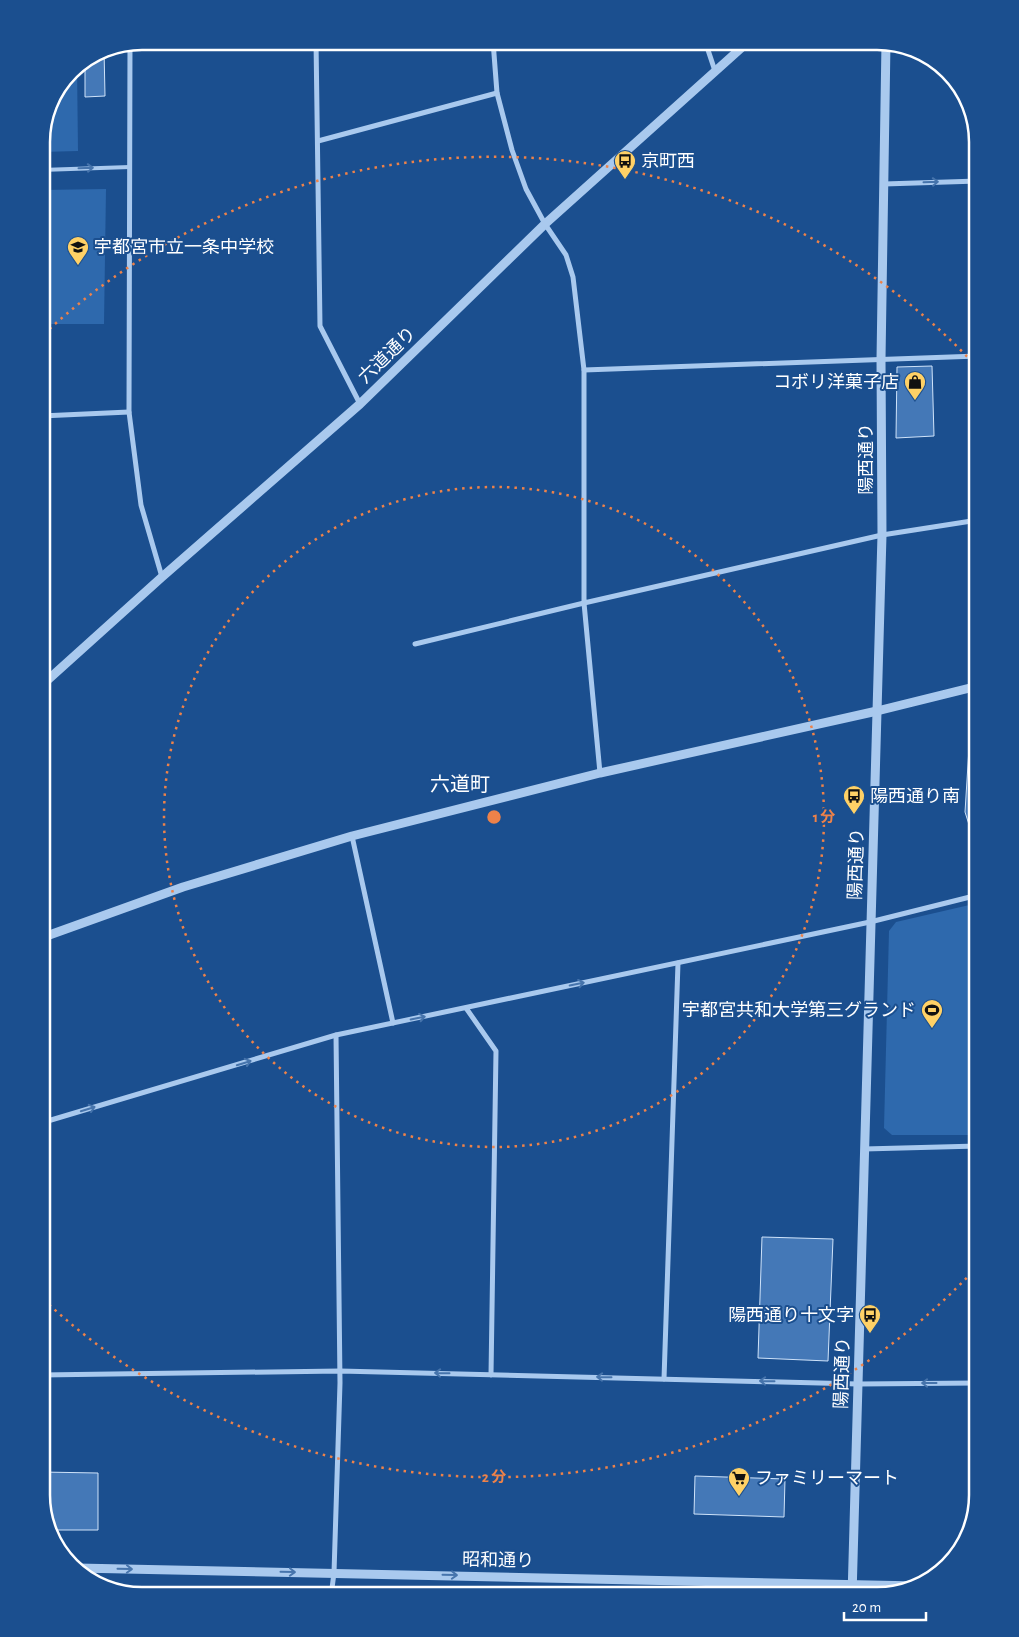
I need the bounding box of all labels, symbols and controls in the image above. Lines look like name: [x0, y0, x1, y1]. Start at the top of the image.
bus stop icon: 京町西: [613, 149, 637, 180]
place label: 京町西: [641, 152, 695, 171]
one-way arrow: [77, 164, 93, 173]
one-way arrow: [922, 178, 938, 187]
school or university icon: 宇都宮市立一条中学校: [66, 235, 90, 266]
place label: 宇都宮市立一条中学校: [94, 237, 274, 257]
street label: 六道通り: [354, 323, 420, 387]
shop icon: コボリ洋菓子店: [903, 370, 927, 401]
place label: コボリ洋菓子店: [773, 372, 899, 392]
street label: 陽西通り: [857, 423, 876, 495]
district label: 六道町: [430, 774, 490, 795]
bus stop icon: 陽西通り南: [842, 784, 866, 815]
place label: 陽西通り南: [870, 787, 960, 806]
centre of rings: [485, 808, 503, 826]
text: 1 分: [813, 809, 835, 825]
street label: 陽西通り: [846, 828, 867, 900]
one-way arrow: [569, 979, 585, 988]
sports icon: 宇都宮共和大学第三グランド: [920, 998, 944, 1029]
place label: 宇都宮共和大学第三グランド: [682, 1000, 916, 1020]
one-way arrow: [410, 1013, 426, 1022]
one-way arrow: [235, 1057, 251, 1067]
one-way arrow: [80, 1103, 96, 1113]
bus stop icon: 陽西通り十文字: [858, 1303, 882, 1334]
place label: 陽西通り十文字: [728, 1306, 854, 1325]
street label: 陽西通り: [832, 1337, 853, 1409]
one-way arrow: [434, 1369, 450, 1378]
one-way arrow: [596, 1373, 612, 1382]
one-way arrow: [759, 1377, 775, 1386]
one-way arrow: [921, 1378, 938, 1388]
supermarket icon: ファミリーマート: [727, 1466, 751, 1497]
text: 2 分: [482, 1469, 506, 1485]
place label: ファミリーマート: [755, 1470, 899, 1488]
street label: 昭和通り: [462, 1549, 534, 1571]
one-way arrow: [117, 1564, 133, 1574]
one-way arrow: [280, 1567, 296, 1577]
one-way arrow: [442, 1571, 458, 1580]
scale bar: [844, 1590, 926, 1622]
text: 20 m: [852, 1600, 881, 1615]

